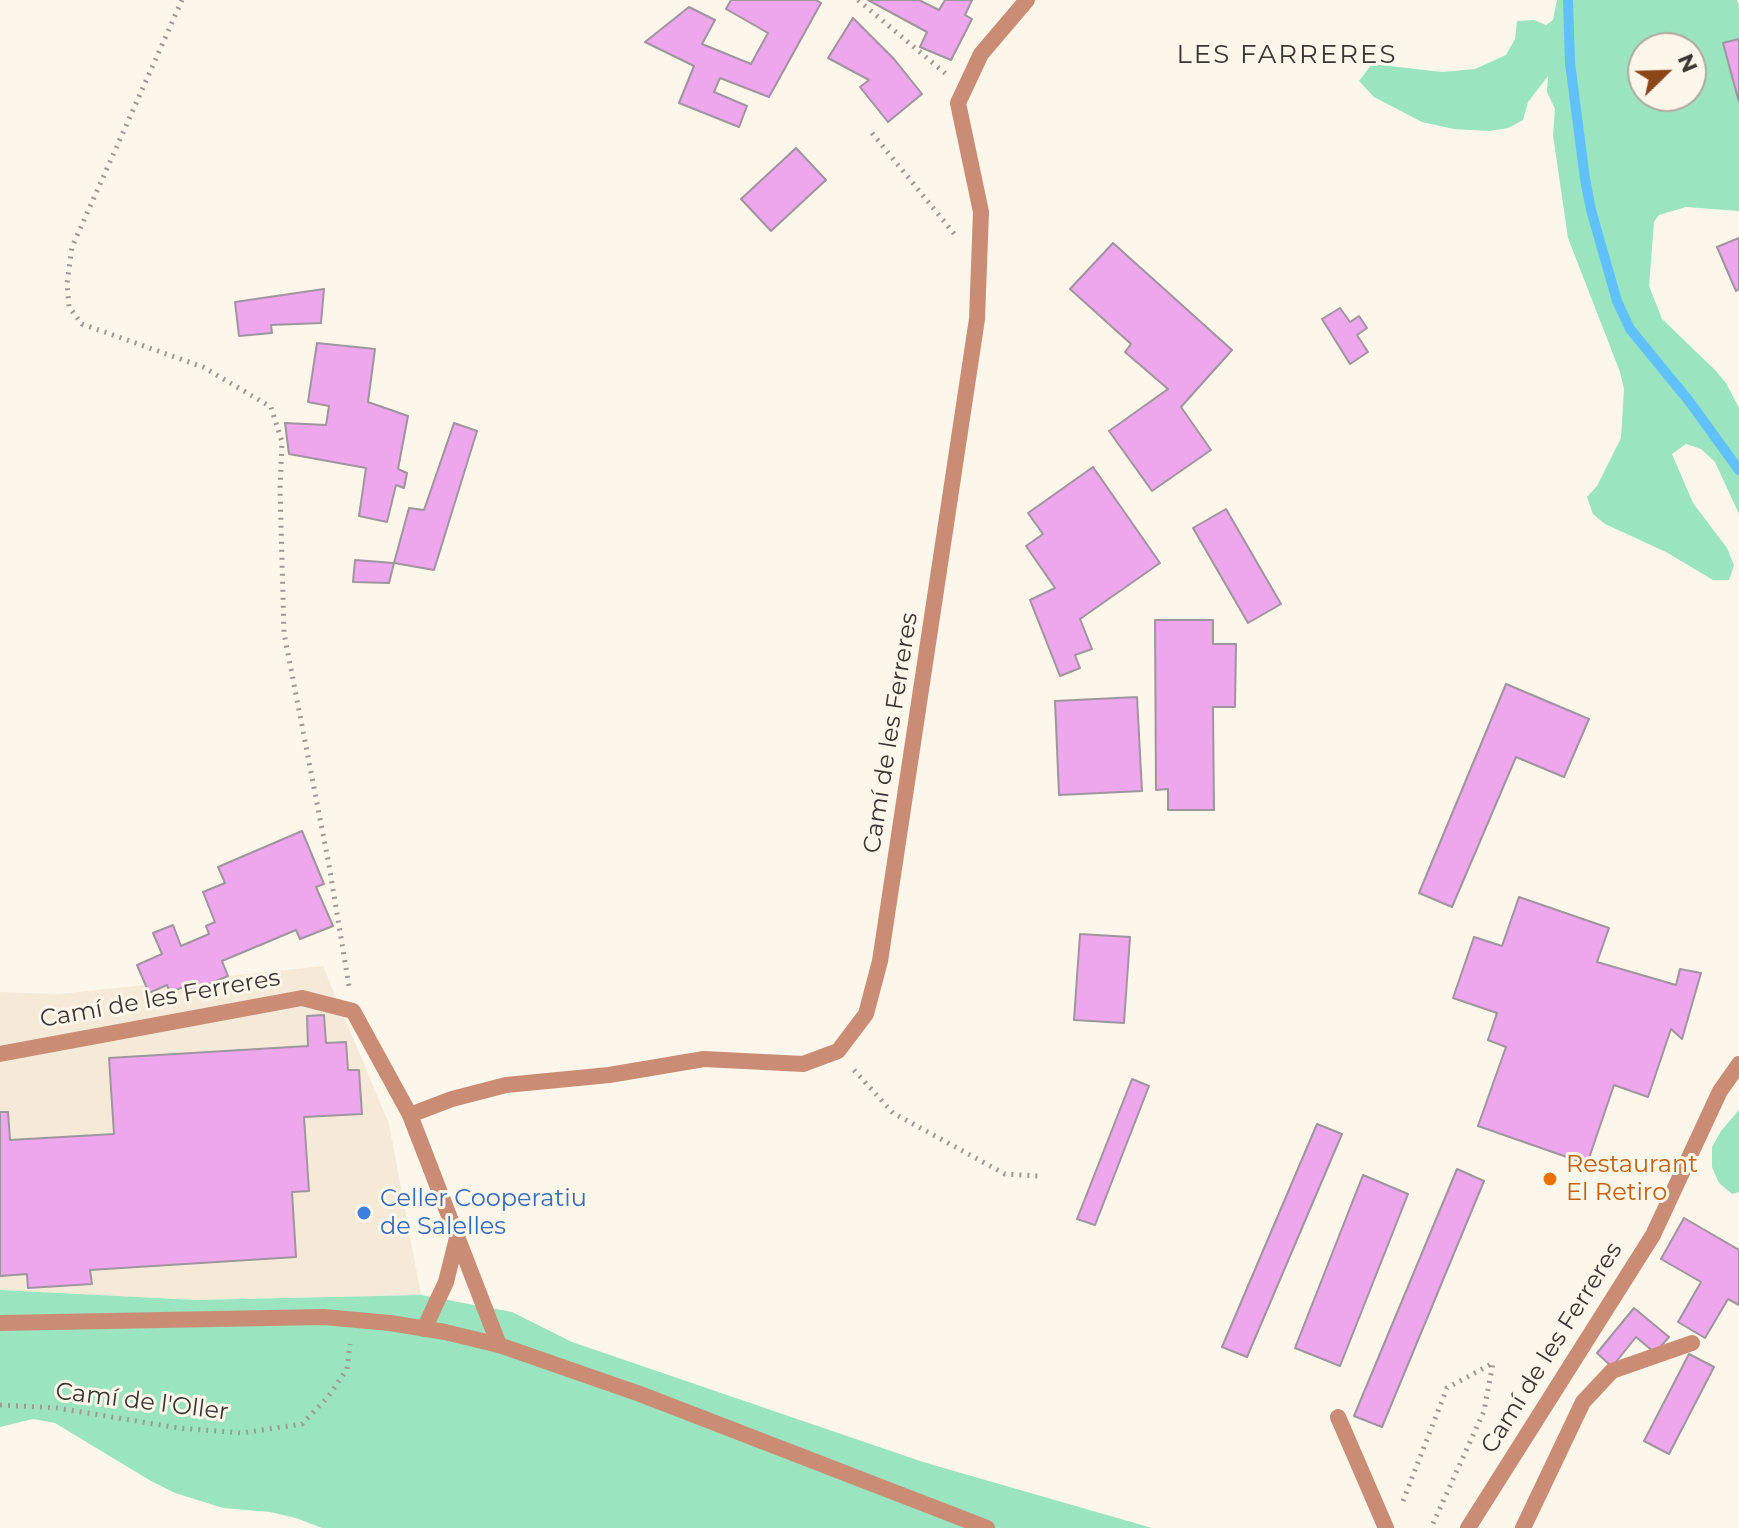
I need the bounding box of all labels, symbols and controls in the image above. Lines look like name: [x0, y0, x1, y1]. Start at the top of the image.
north arrow: [1627, 32, 1707, 112]
district label: LES FARRERES: [1177, 39, 1397, 71]
text: N: [1672, 50, 1704, 77]
street label: Camí de les Ferreres: [858, 611, 924, 855]
street label: Camí de les Ferreres: [38, 964, 282, 1034]
place label: Restaurant El Retiro: [1566, 1151, 1698, 1207]
marker: Restaurant El Retiro: [1541, 1170, 1559, 1188]
place label: Celler Cooperatiu de Salelles: [380, 1185, 587, 1241]
marker: Celler Cooperatiu de Salelles: [355, 1204, 373, 1222]
street label: Camí de les Ferreres: [1475, 1237, 1629, 1459]
street label: Camí de l'Oller: [54, 1377, 230, 1427]

